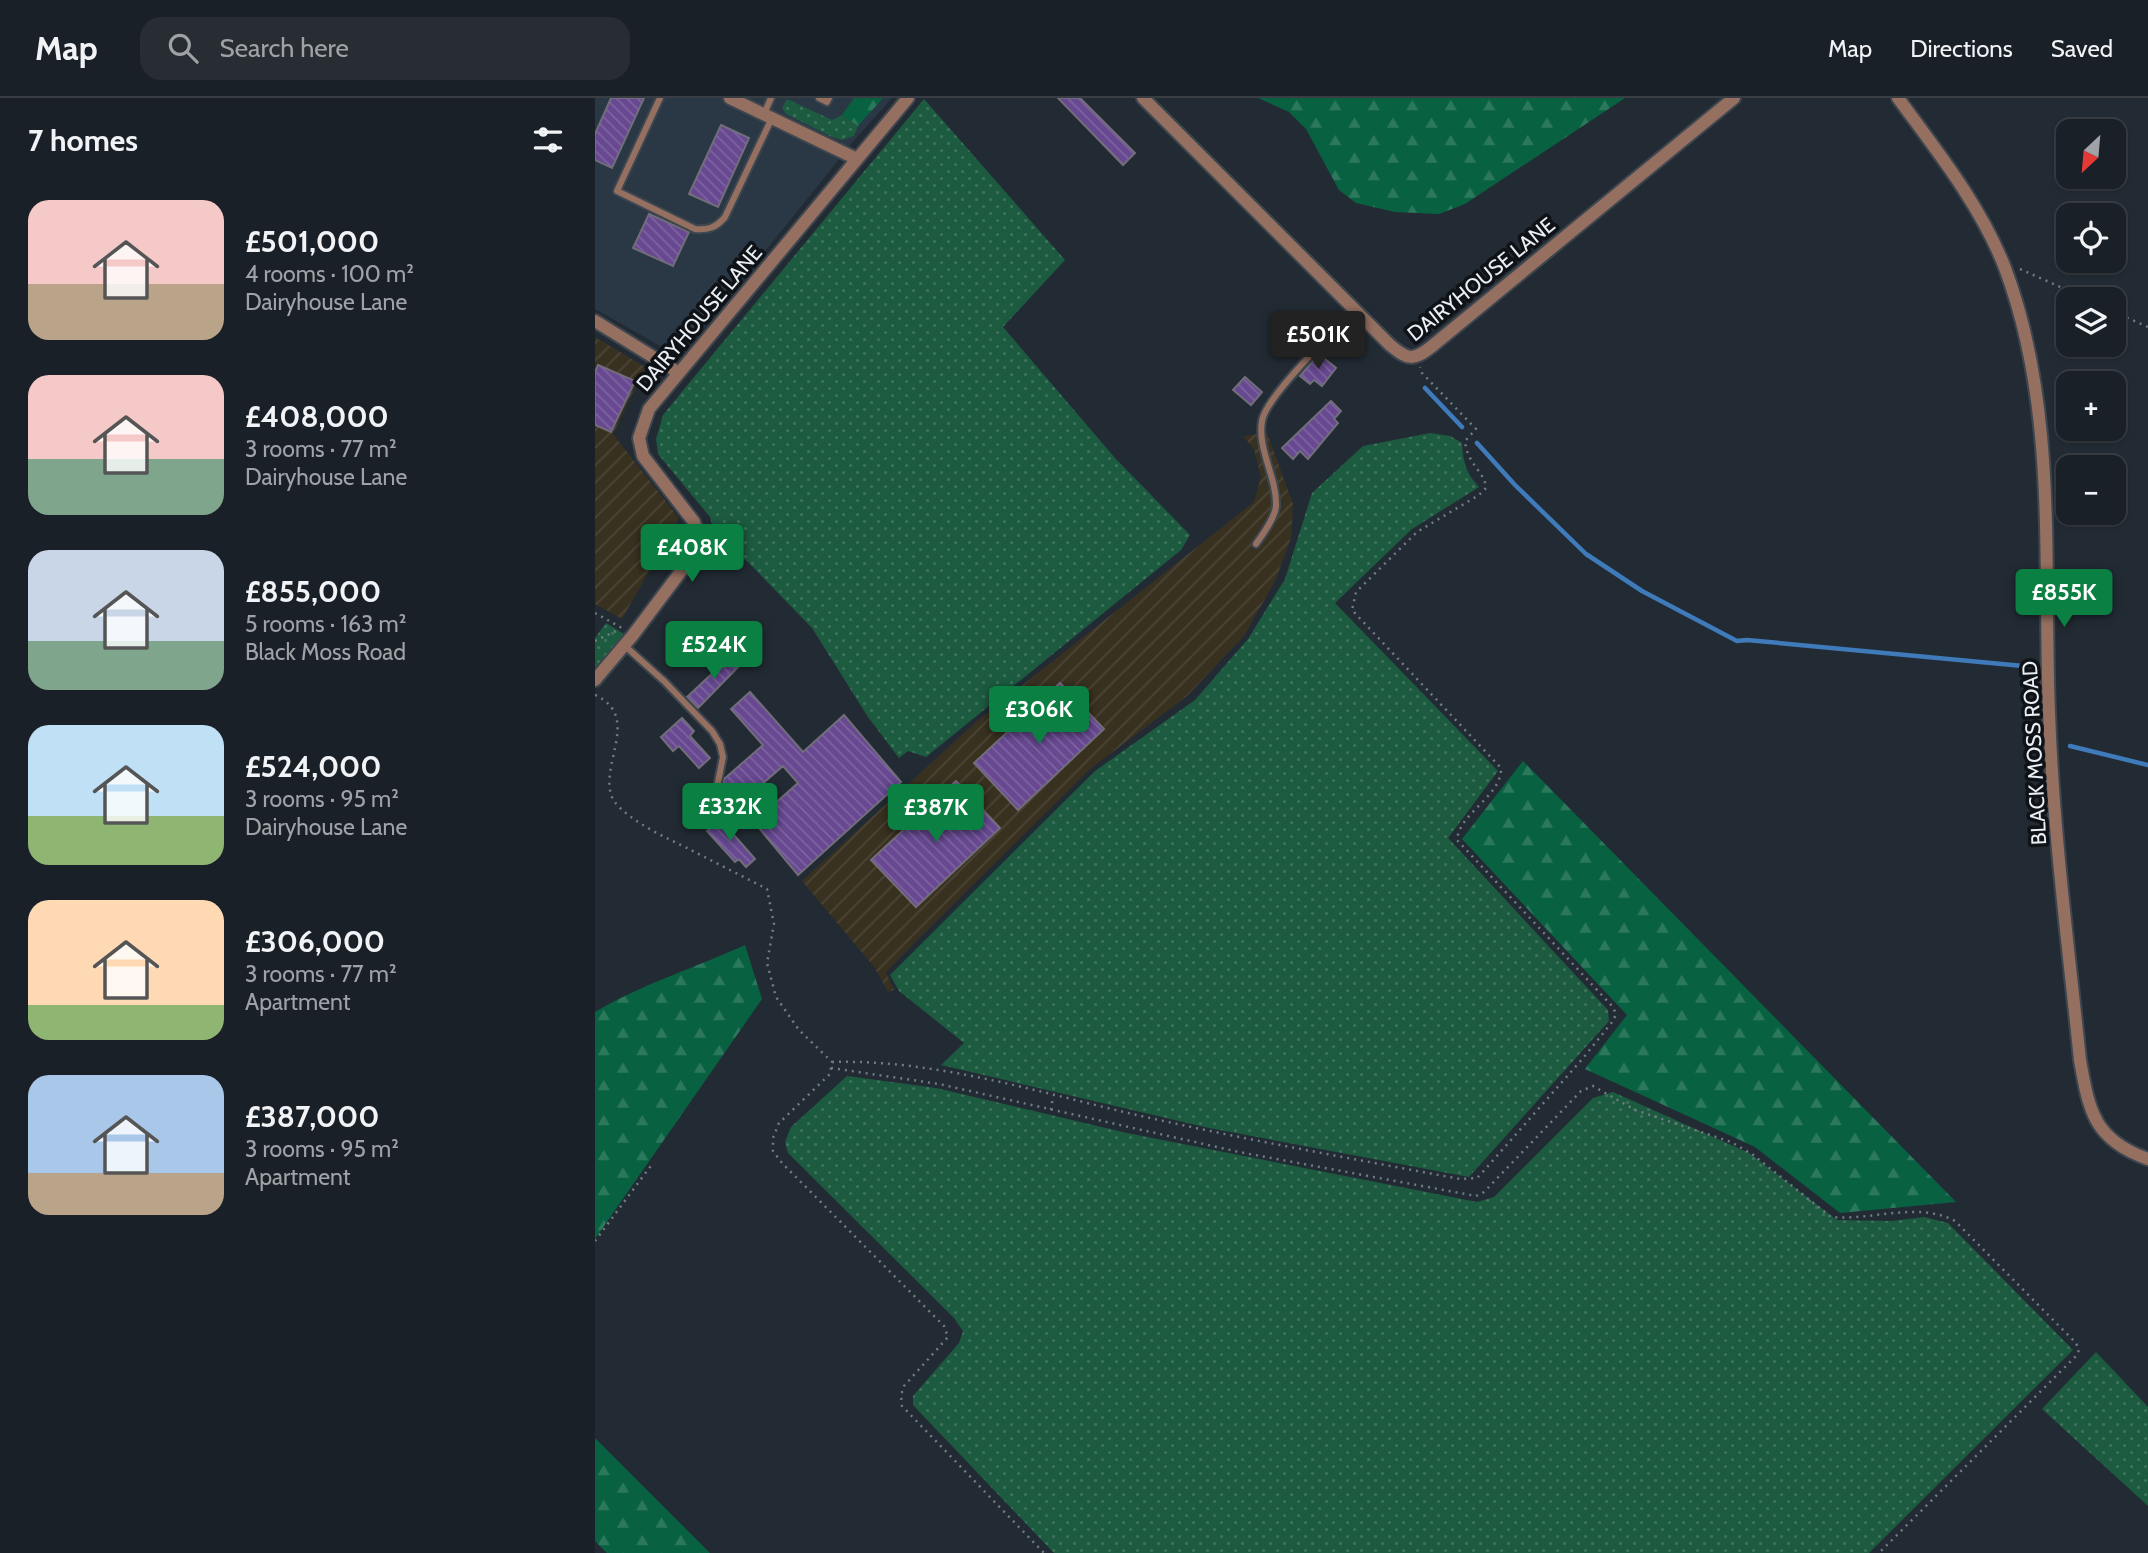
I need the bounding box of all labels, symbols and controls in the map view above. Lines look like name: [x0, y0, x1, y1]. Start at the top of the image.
search box: [140, 17, 630, 80]
text: Map: [35, 28, 98, 68]
icon: search: [164, 29, 202, 67]
text: Search here: [220, 32, 349, 64]
text: Map: [1828, 34, 1872, 63]
text: Directions: [1910, 34, 2013, 63]
text: Saved: [2051, 34, 2113, 63]
north arrow: [2056, 119, 2126, 189]
map controls: [2056, 119, 2126, 525]
icon: filters: [529, 121, 567, 159]
text: 7 homes: [28, 122, 138, 159]
button: locate: [2056, 203, 2126, 273]
street label: DAIRYHOUSE LANE: [1402, 212, 1560, 346]
text: £501,000: [245, 223, 379, 260]
icon: home: [84, 228, 168, 312]
street label: DAIRYHOUSE LANE: [631, 240, 767, 396]
text: 4 rooms · 100 m²: [245, 260, 414, 288]
button: layers: [2056, 287, 2126, 357]
text: Dairyhouse Lane: [245, 288, 407, 316]
pin: £501K: [1269, 312, 1367, 371]
text: £501K: [1286, 320, 1350, 348]
button: +: [2056, 371, 2126, 441]
text: £408,000: [245, 398, 389, 435]
icon: home: [84, 403, 168, 487]
text: 3 rooms · 77 m²: [245, 435, 397, 463]
button: −: [2056, 455, 2126, 525]
text: Dairyhouse Lane: [245, 463, 407, 491]
pin: £408K: [643, 524, 741, 584]
text: £408K: [657, 533, 727, 561]
pin: £855K: [2015, 570, 2113, 629]
text: £855,000: [245, 573, 381, 610]
icon: home: [84, 578, 168, 662]
text: £855K: [2032, 578, 2096, 606]
text: 5 rooms · 163 m²: [245, 610, 406, 638]
pin: £524K: [665, 622, 763, 681]
text: £524K: [681, 630, 747, 658]
text: Black Moss Road: [245, 638, 406, 666]
street label: BLACK MOSS ROAD: [2017, 660, 2051, 846]
pin: £306K: [990, 686, 1088, 746]
text: £306K: [1005, 695, 1073, 723]
text: £524,000: [245, 748, 381, 785]
icon: home: [84, 753, 168, 837]
pin: £332K: [681, 784, 779, 843]
pin: £387K: [887, 784, 985, 844]
text: 3 rooms · 95 m²: [245, 785, 399, 813]
text: £332K: [698, 792, 762, 820]
text: £387K: [904, 793, 968, 821]
text: Dairyhouse Lane: [245, 813, 407, 841]
text: £306,000: [245, 923, 385, 960]
icon: home: [84, 928, 168, 1012]
text: 3 rooms · 77 m²: [245, 960, 397, 988]
text: Apartment: [245, 988, 350, 1016]
text: £387,000: [245, 1098, 379, 1135]
icon: home: [84, 1103, 168, 1187]
text: 3 rooms · 95 m²: [245, 1135, 399, 1163]
text: Apartment: [245, 1163, 350, 1191]

